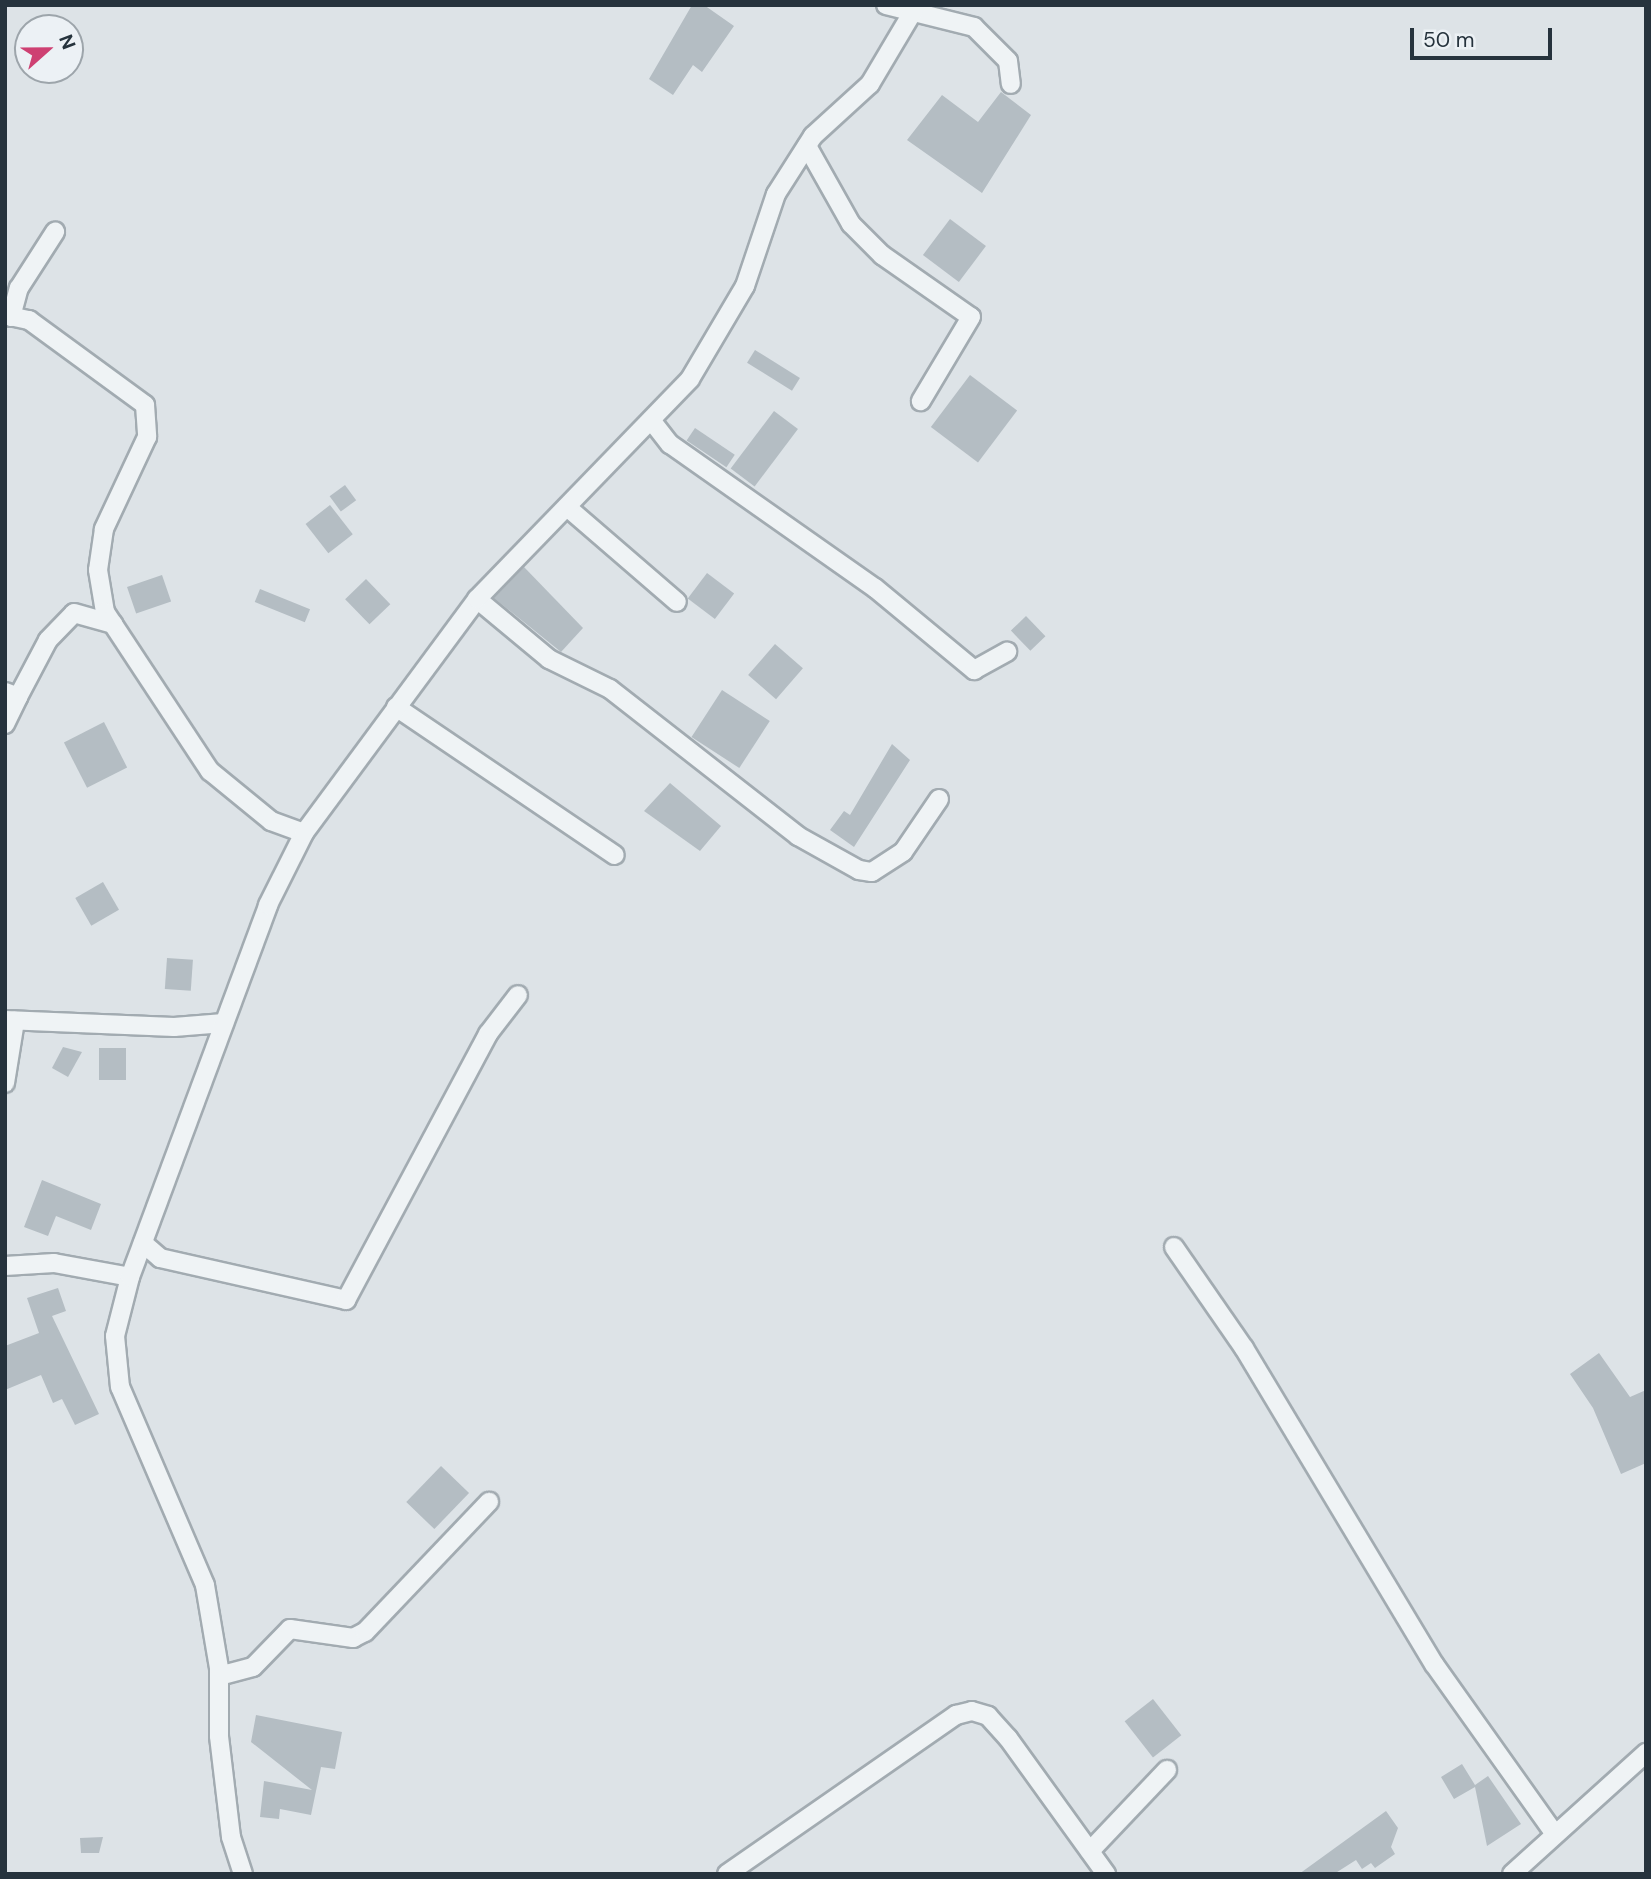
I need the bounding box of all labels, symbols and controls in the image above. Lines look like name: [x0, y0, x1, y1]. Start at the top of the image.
north arrow: [14, 14, 84, 84]
scale bar: [1413, 14, 1555, 58]
text: 50 m: [1423, 26, 1474, 54]
text: N: [53, 31, 81, 53]

